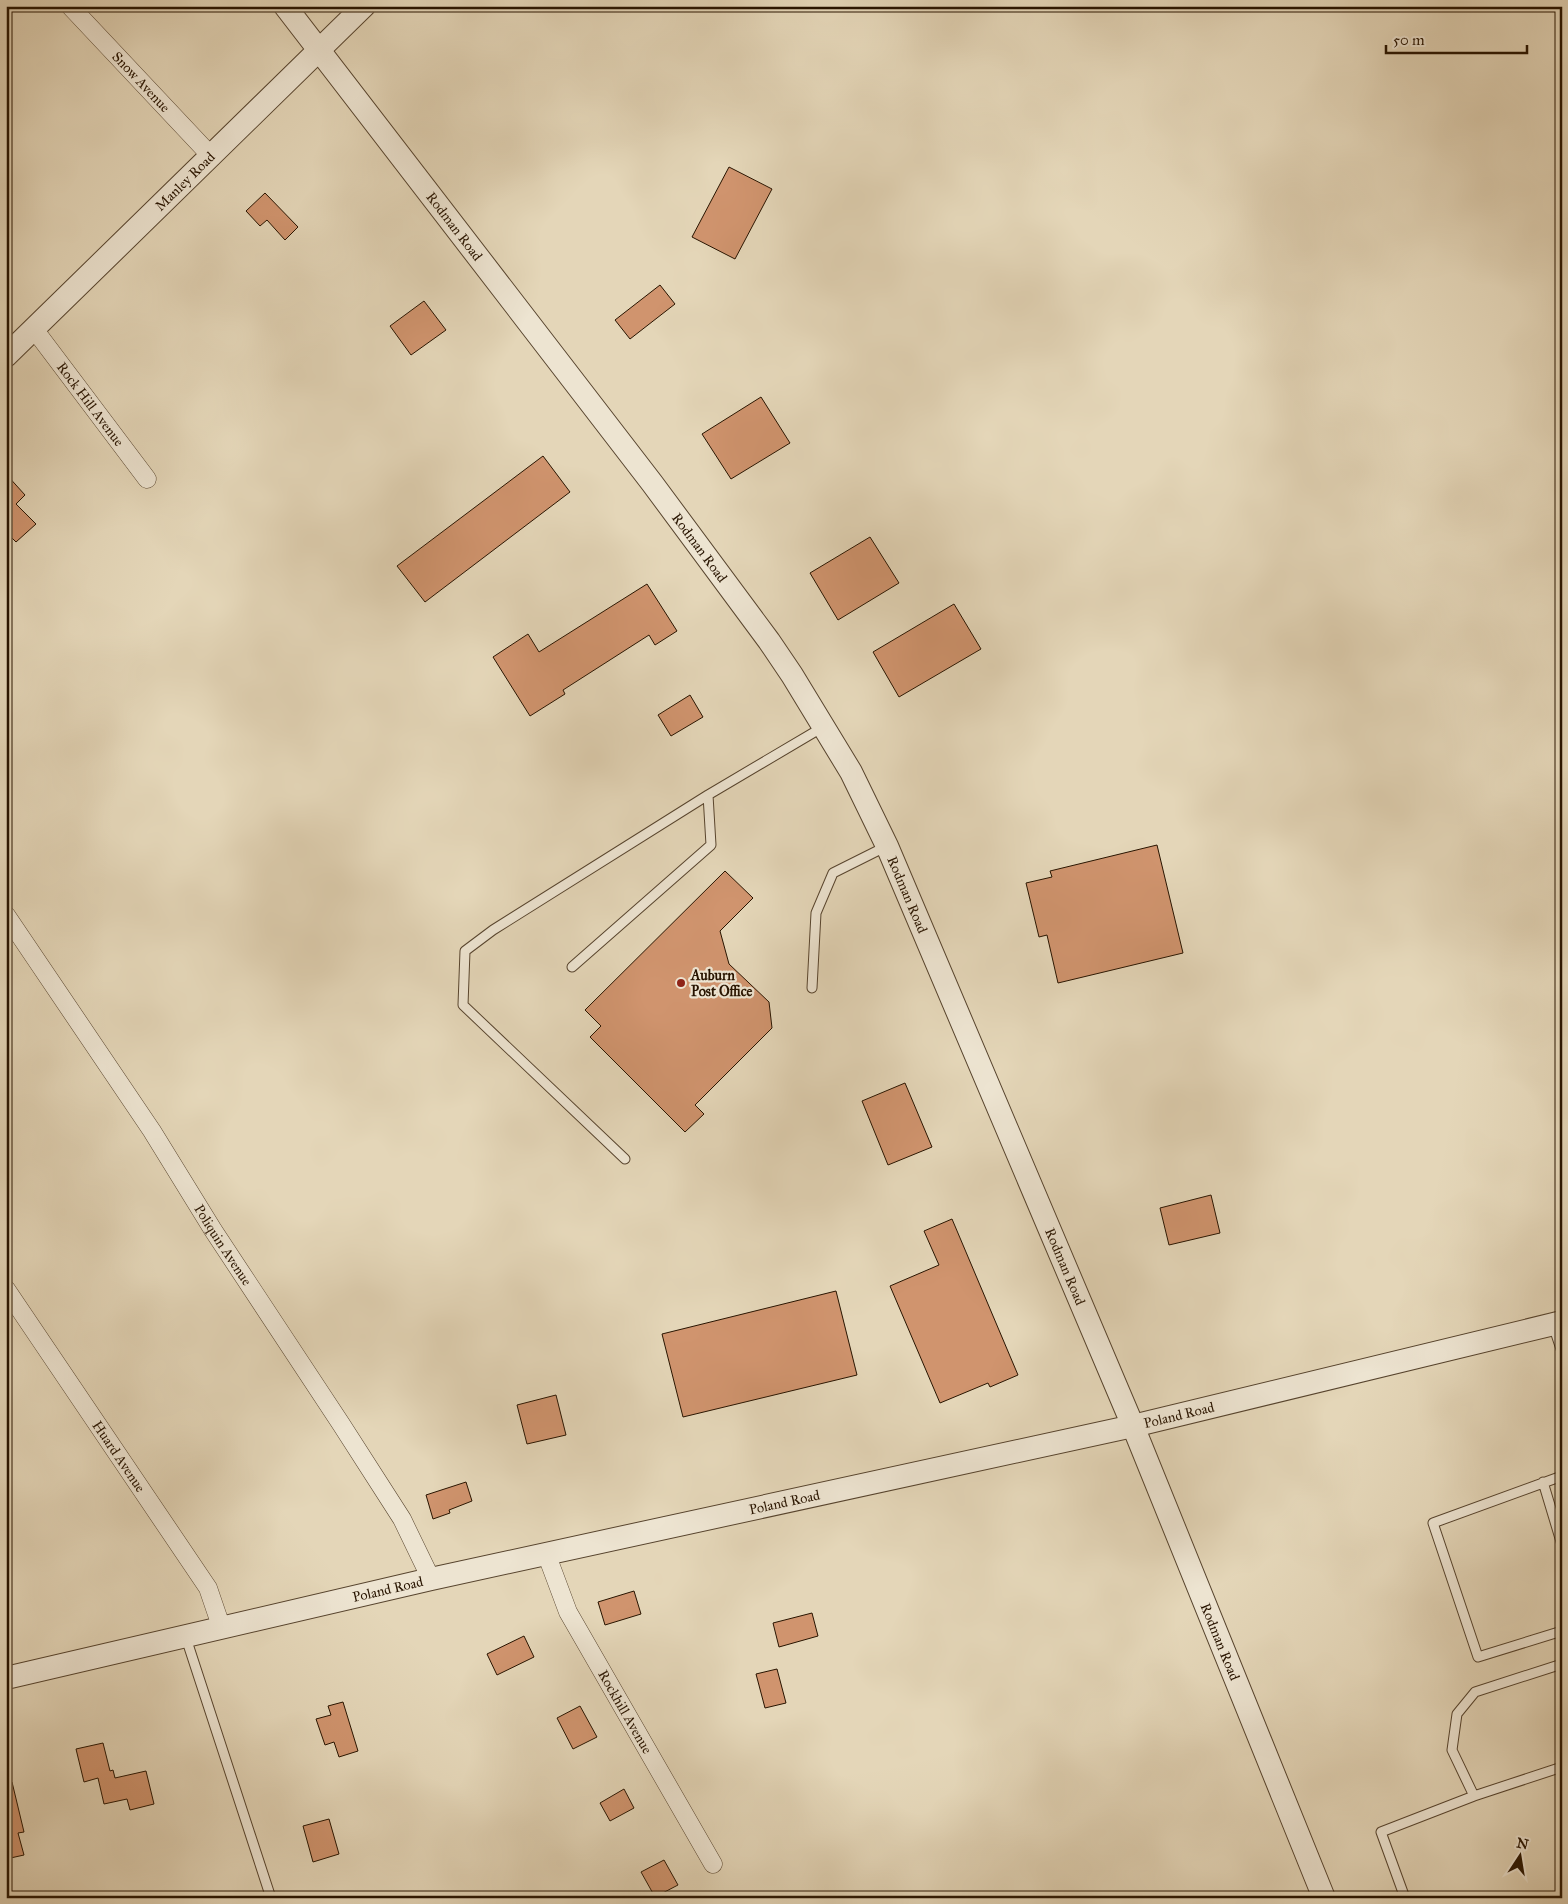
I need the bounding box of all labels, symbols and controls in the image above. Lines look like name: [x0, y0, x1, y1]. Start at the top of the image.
scale bar: [1386, 22, 1527, 54]
text: 50 m: [1393, 31, 1425, 49]
street label: Snow Avenue: [109, 48, 174, 116]
street label: Manley Road: [151, 148, 218, 214]
street label: Rodman Road: [423, 189, 486, 264]
street label: Rock Hill Avenue: [53, 359, 128, 450]
street label: Rodman Road: [668, 509, 731, 585]
street label: Rodman Road: [884, 853, 931, 936]
place label: Auburn Post Office: [690, 967, 753, 1000]
marker: Auburn Post Office: [675, 977, 687, 989]
street label: Poliquin Avenue: [191, 1201, 256, 1289]
street label: Rodman Road: [1041, 1225, 1089, 1308]
street label: Poland Road: [1142, 1398, 1216, 1432]
street label: Huard Avenue: [89, 1417, 149, 1496]
street label: Poland Road: [747, 1486, 821, 1518]
street label: Poland Road: [351, 1573, 425, 1606]
street label: Rodman Road: [1197, 1600, 1244, 1683]
street label: Rockhill Avenue: [595, 1667, 656, 1757]
north arrow: [1496, 1832, 1546, 1882]
text: N: [1515, 1834, 1530, 1853]

